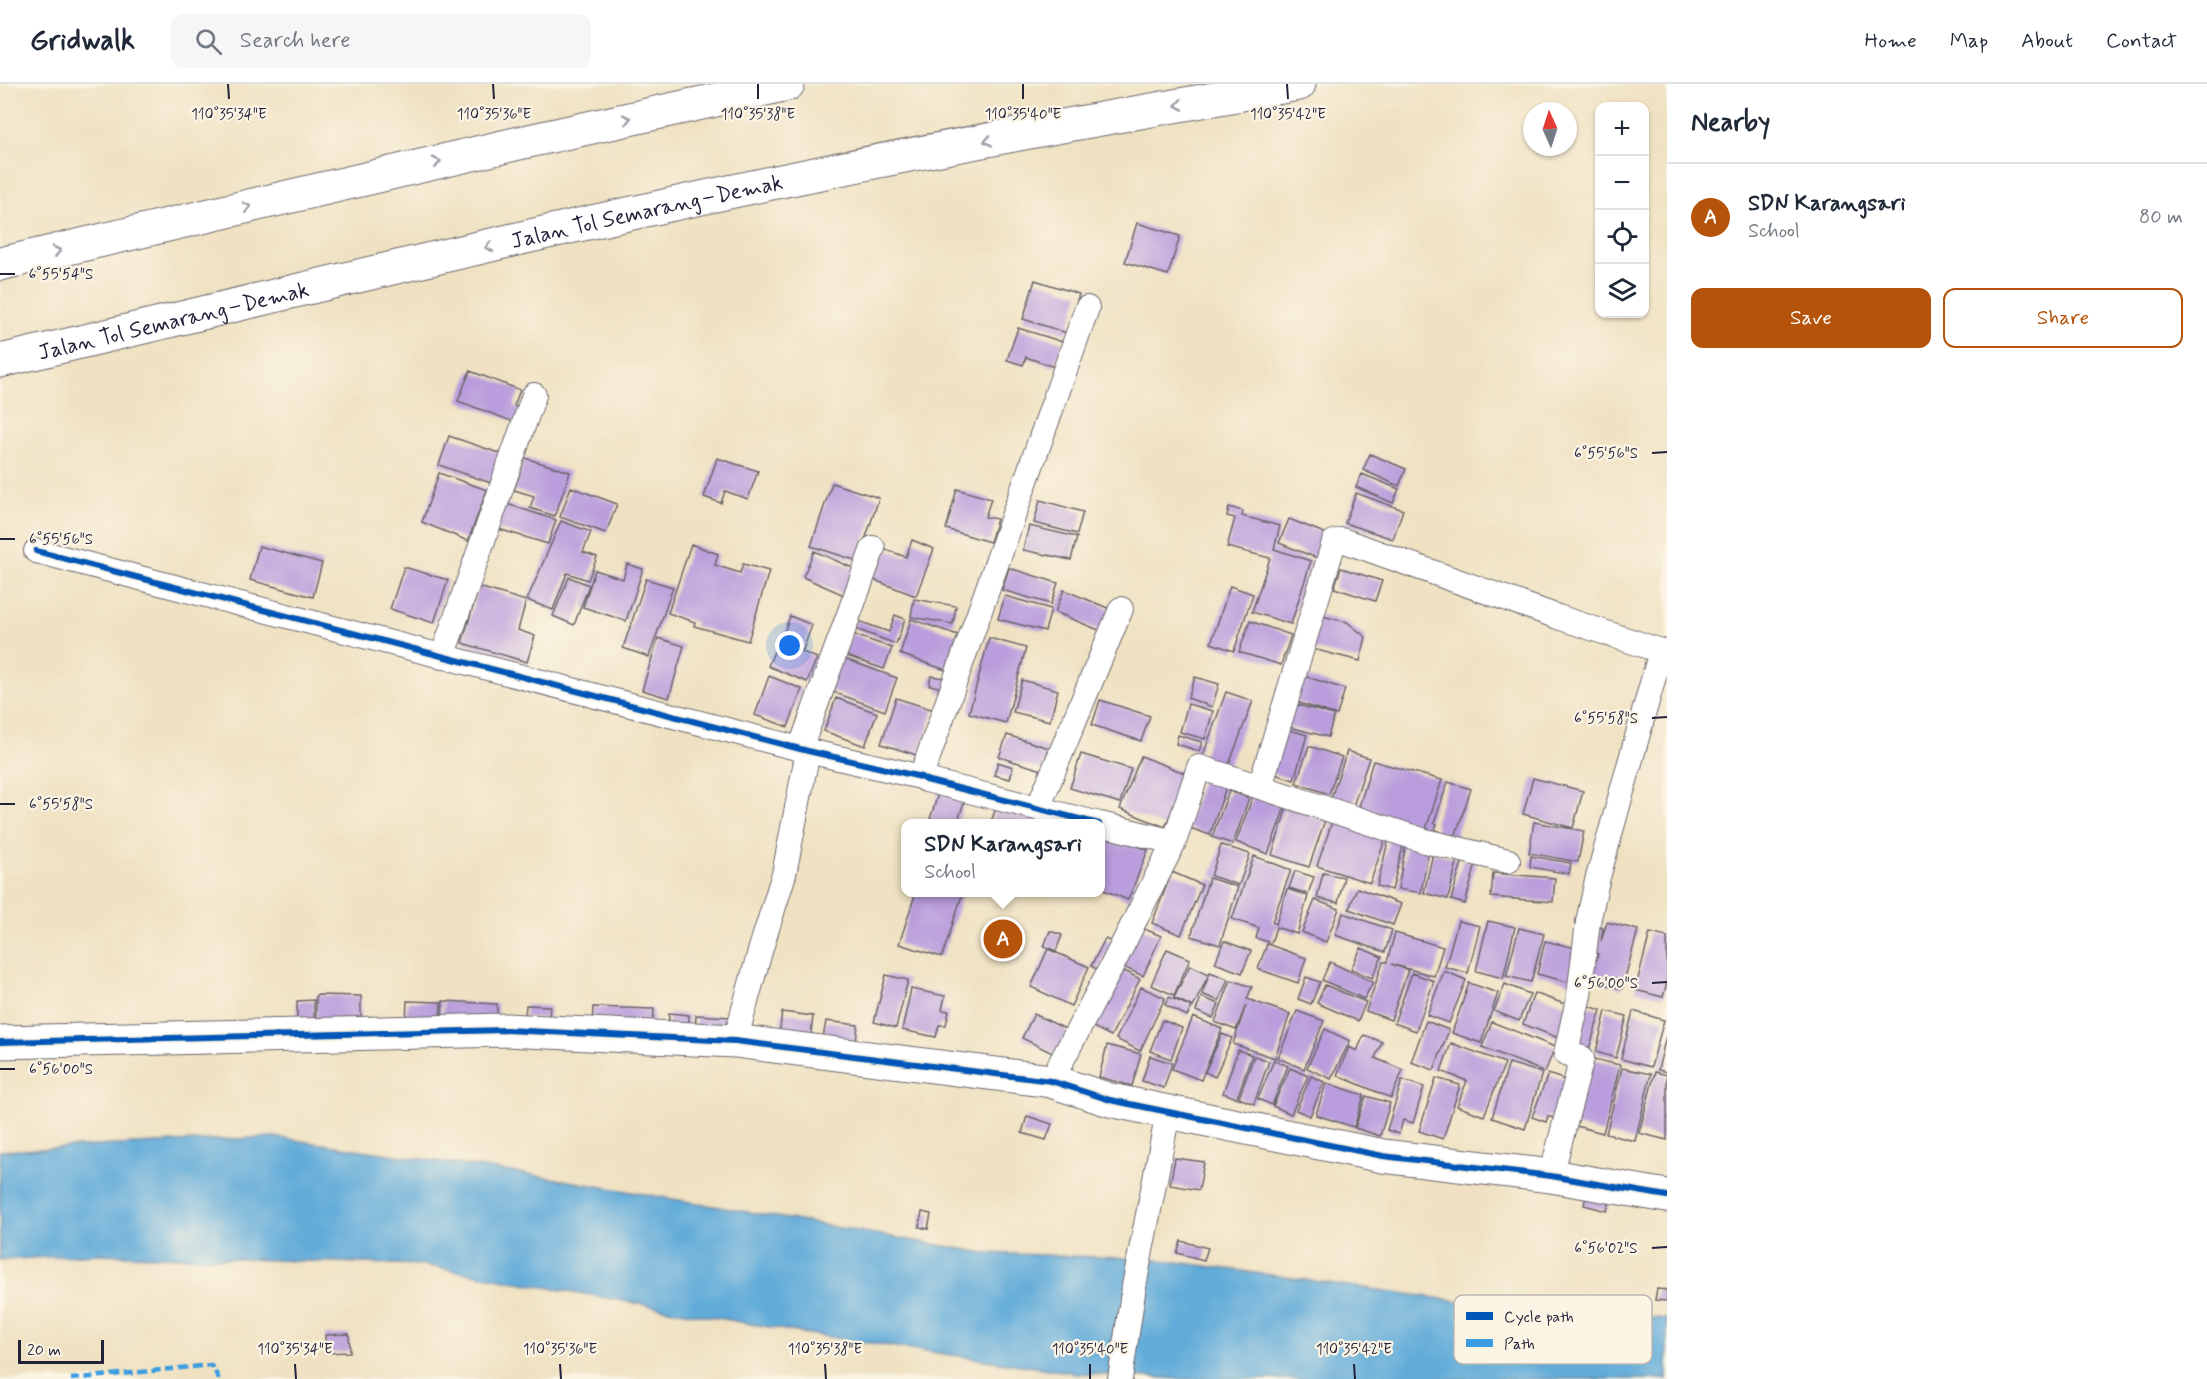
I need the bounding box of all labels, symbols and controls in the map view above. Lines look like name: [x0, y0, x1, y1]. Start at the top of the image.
search box: [171, 14, 591, 68]
text: Gridwalk: [30, 23, 135, 60]
icon: search: [192, 25, 225, 58]
text: Search here: [240, 27, 351, 55]
text: Home: [1865, 27, 1917, 55]
text: Map: [1950, 27, 1988, 55]
text: About: [2021, 27, 2073, 55]
text: Contact: [2106, 27, 2177, 55]
one-way arrow: [1175, 98, 1185, 111]
north arrow: [1523, 102, 1577, 156]
map controls: [1595, 102, 1649, 318]
button: +: [1595, 102, 1649, 156]
text: 110°35'34"E: [191, 105, 267, 125]
text: 110°35'36"E: [457, 105, 531, 125]
text: 110°35'38"E: [721, 105, 795, 125]
text: 110°35'40"E: [985, 105, 1062, 125]
text: 110°35'42"E: [1250, 105, 1326, 125]
text: Nearby: [1691, 106, 1770, 140]
one-way arrow: [622, 114, 632, 127]
one-way arrow: [983, 134, 993, 147]
button: −: [1595, 156, 1649, 210]
one-way arrow: [432, 157, 442, 170]
street label: Jalan Tol Semarang–Demak: [508, 169, 786, 256]
text: SDN Karangsari: [1748, 190, 1906, 218]
one-way arrow: [242, 201, 252, 214]
text: A: [1704, 204, 1717, 231]
text: 80 m: [2139, 204, 2183, 231]
button: locate: [1595, 210, 1649, 264]
text: School: [1748, 218, 1800, 245]
one-way arrow: [484, 239, 494, 252]
one-way arrow: [52, 245, 62, 258]
button: layers: [1595, 264, 1649, 318]
text: 6°55'54"S: [29, 265, 93, 285]
street label: Jalan Tol Semarang–Demak: [35, 276, 312, 368]
button: Save: [1691, 288, 1931, 348]
button: Share: [1943, 288, 2183, 348]
text: 6°55'56"S: [1574, 444, 1638, 464]
text: 6°55'56"S: [29, 530, 93, 550]
your location: [775, 631, 804, 660]
text: 6°55'58"S: [1574, 709, 1638, 729]
text: 6°55'58"S: [29, 795, 93, 815]
popup: [901, 819, 1105, 897]
text: SDN Karangsari: [924, 831, 1082, 859]
text: School: [924, 859, 976, 886]
pin: A: [984, 916, 1022, 962]
text: 6°56'00"S: [1574, 974, 1638, 994]
text: 6°56'00"S: [29, 1060, 93, 1080]
text: 6°56'02"S: [1574, 1239, 1638, 1259]
legend: [1454, 1295, 1652, 1364]
text: Cycle path: [1504, 1307, 1574, 1328]
text: Path: [1504, 1334, 1535, 1355]
scale bar: [18, 1337, 104, 1364]
text: 20 m: [27, 1340, 61, 1361]
text: 110°35'34"E: [257, 1340, 333, 1360]
text: 110°35'36"E: [523, 1340, 597, 1360]
text: 110°35'38"E: [788, 1340, 862, 1360]
text: 110°35'40"E: [1052, 1340, 1129, 1360]
text: 110°35'42"E: [1316, 1340, 1392, 1360]

